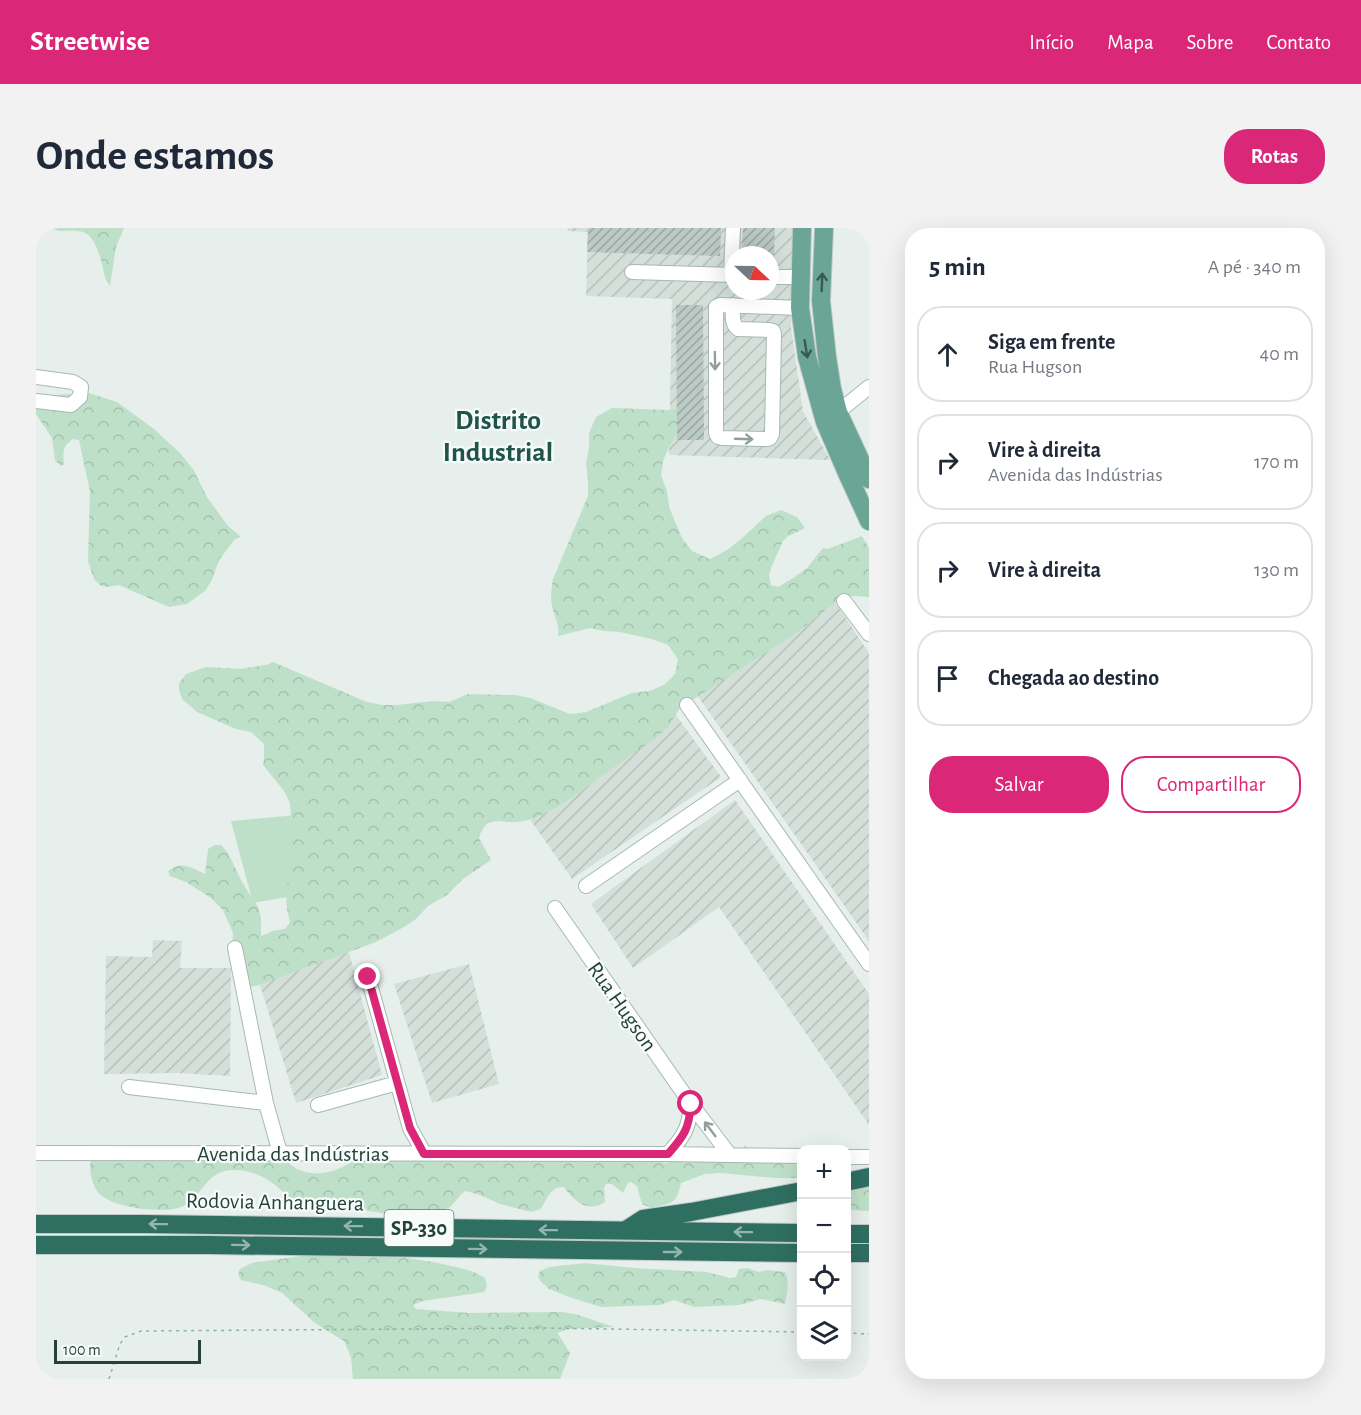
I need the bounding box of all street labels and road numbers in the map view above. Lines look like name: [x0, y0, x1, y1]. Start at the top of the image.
street label: Rua Hugson: [583, 958, 661, 1055]
street label: Avenida das Indústrias: [197, 1143, 389, 1165]
street label: Rodovia Anhanguera: [186, 1189, 364, 1215]
road number: SP-330: [384, 1210, 454, 1246]

